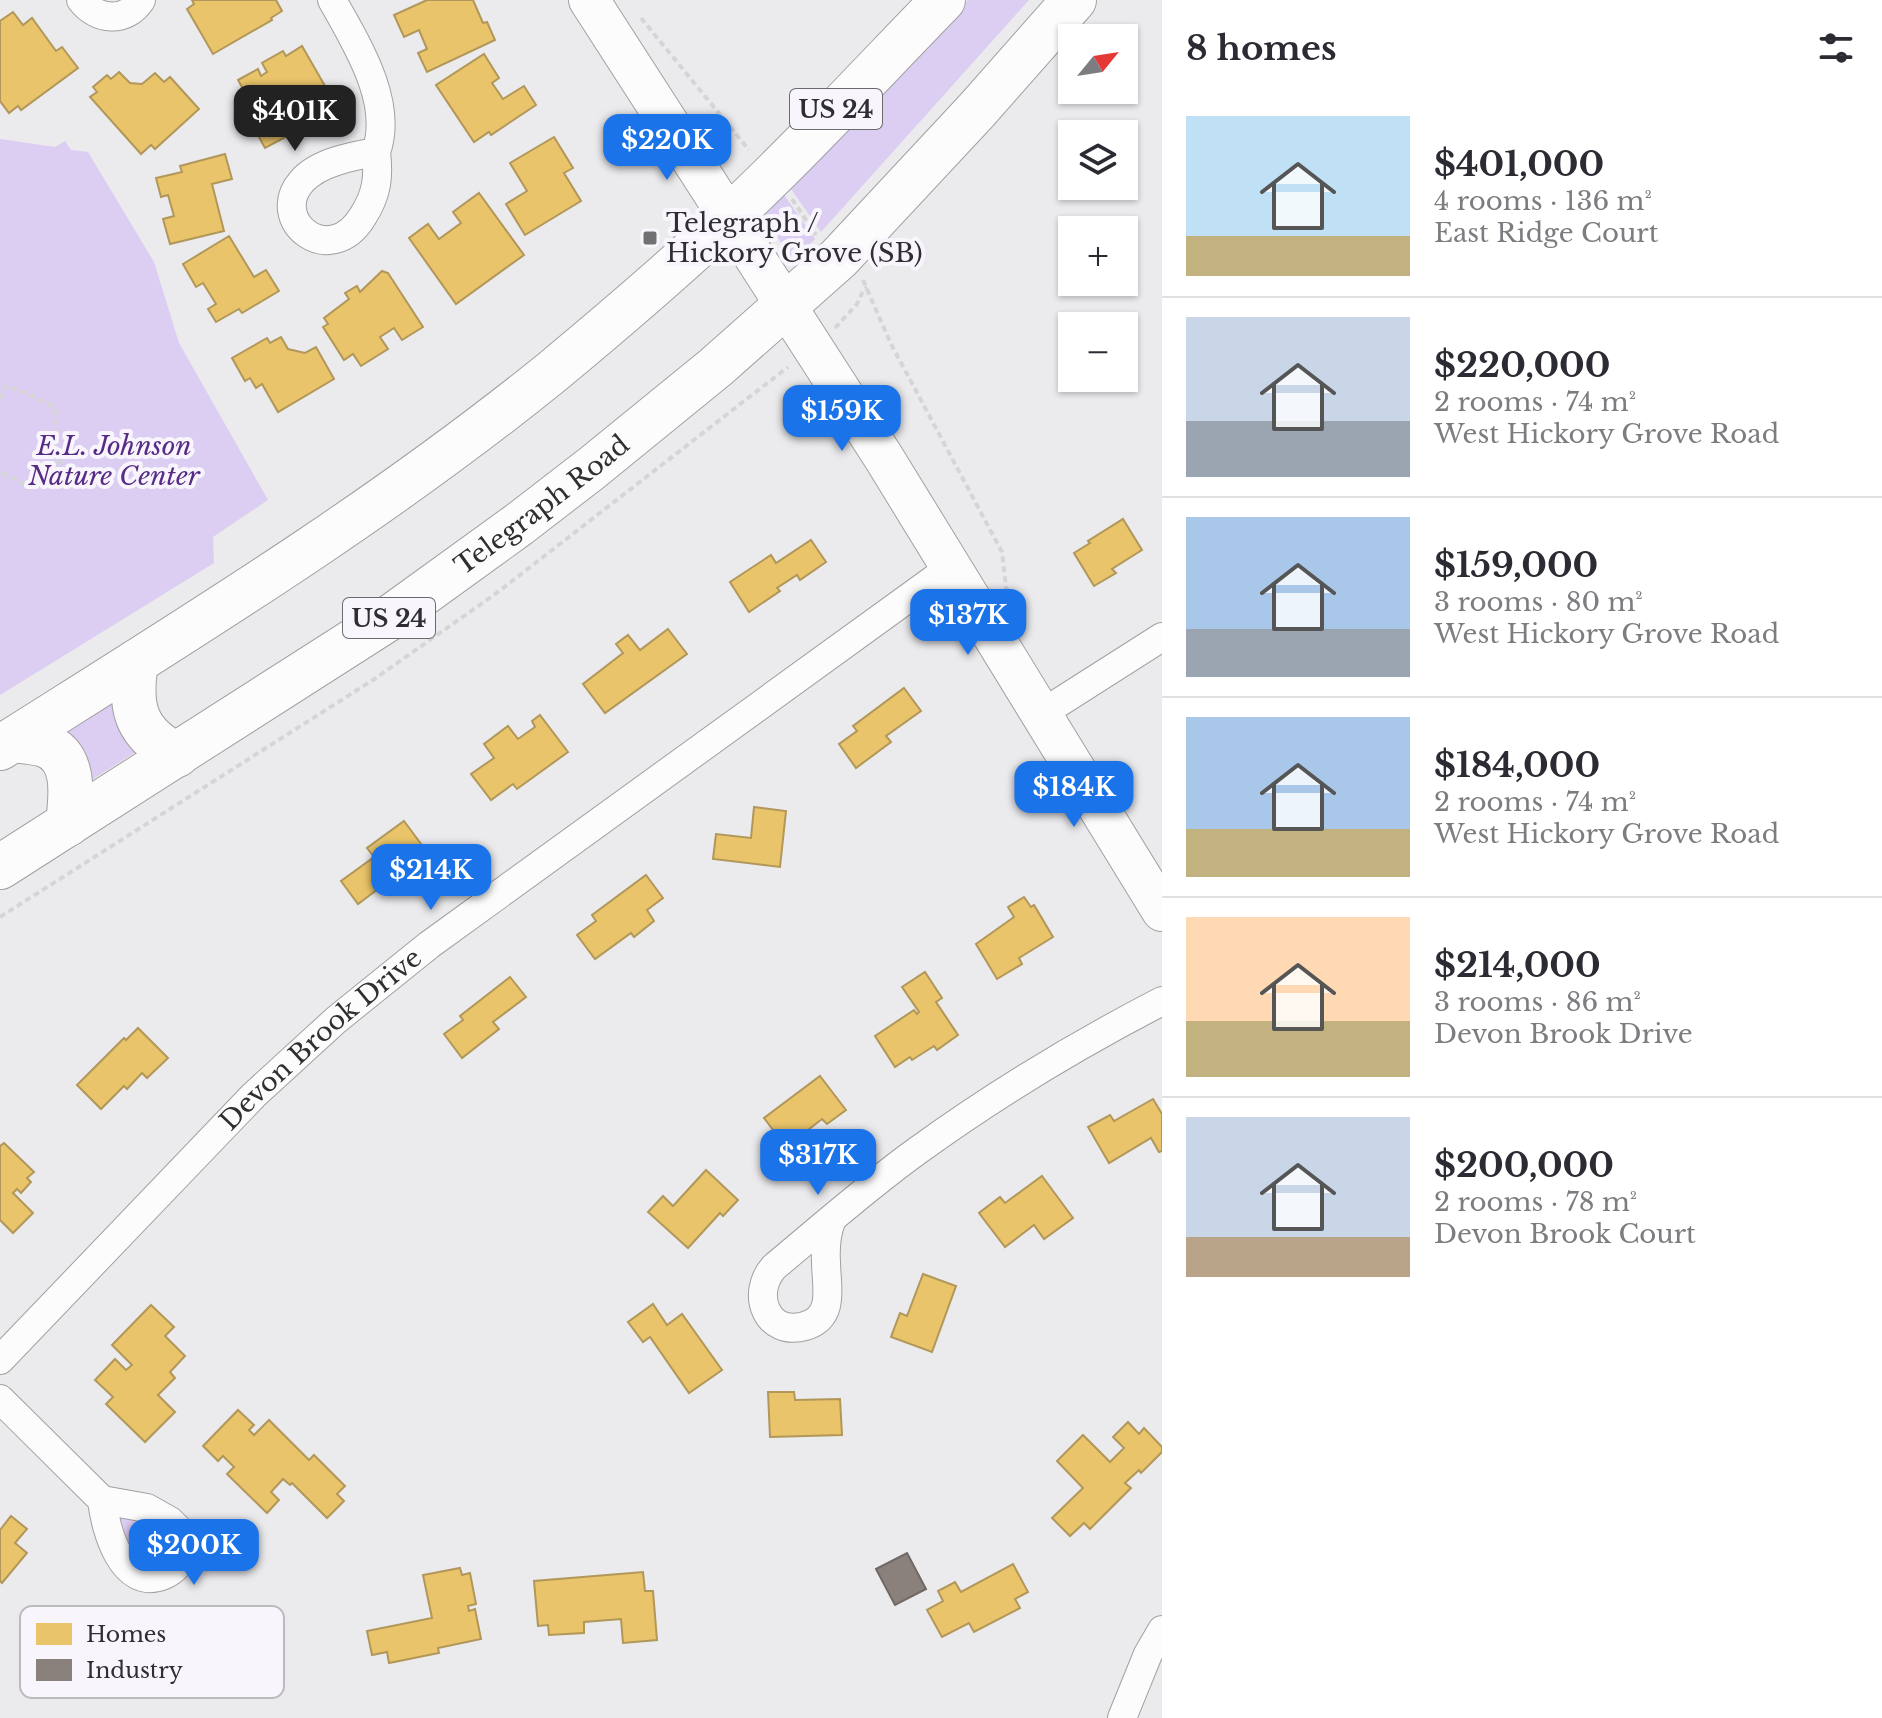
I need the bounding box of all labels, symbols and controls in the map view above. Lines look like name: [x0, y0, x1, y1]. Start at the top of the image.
north arrow: [1058, 24, 1138, 104]
map controls: [1058, 24, 1138, 392]
icon: filters: [1814, 26, 1858, 70]
text: 8 homes: [1186, 27, 1337, 69]
pin: $401K: [239, 85, 351, 153]
road number: US 24: [790, 89, 882, 129]
text: $401K: [252, 95, 338, 127]
pin: $220K: [611, 114, 723, 182]
button: layers: [1058, 120, 1138, 200]
text: $220K: [621, 124, 713, 156]
text: $401,000: [1434, 143, 1604, 185]
icon: home: [1250, 148, 1346, 244]
text: 4 rooms · 136 m²: [1434, 185, 1652, 217]
place label: Telegraph / Hickory Grove (SB): [666, 207, 923, 269]
button: +: [1058, 216, 1138, 296]
text: East Ridge Court: [1434, 217, 1659, 249]
marker: Telegraph / Hickory Grove (SB): [641, 229, 659, 247]
button: −: [1058, 312, 1138, 392]
text: $220,000: [1434, 344, 1610, 386]
icon: home: [1250, 349, 1346, 445]
pin: $159K: [786, 385, 898, 453]
text: 2 rooms · 74 m²: [1434, 386, 1636, 418]
text: $159K: [801, 395, 883, 427]
text: West Hickory Grove Road: [1434, 418, 1779, 450]
street label: Telegraph Road: [448, 428, 636, 582]
park label: E.L. Johnson Nature Center: [27, 430, 201, 492]
text: $159,000: [1434, 544, 1598, 586]
icon: home: [1250, 549, 1346, 645]
text: 3 rooms · 80 m²: [1434, 586, 1643, 618]
pin: $137K: [912, 589, 1024, 657]
road number: US 24: [343, 598, 435, 638]
text: $137K: [928, 599, 1008, 631]
text: West Hickory Grove Road: [1434, 618, 1779, 650]
text: $184,000: [1434, 744, 1600, 786]
icon: home: [1250, 749, 1346, 845]
pin: $184K: [1018, 761, 1130, 829]
text: $184K: [1032, 771, 1116, 803]
text: 2 rooms · 74 m²: [1434, 786, 1636, 818]
text: West Hickory Grove Road: [1434, 818, 1779, 850]
pin: $214K: [375, 844, 487, 912]
text: $214K: [389, 854, 473, 886]
street label: Devon Brook Drive: [213, 941, 428, 1137]
text: $214,000: [1434, 944, 1601, 986]
icon: home: [1250, 949, 1346, 1045]
text: 3 rooms · 86 m²: [1434, 986, 1641, 1018]
text: Devon Brook Drive: [1434, 1018, 1693, 1050]
pin: $317K: [762, 1129, 874, 1197]
text: $317K: [778, 1139, 858, 1171]
text: $200,000: [1434, 1144, 1614, 1186]
icon: home: [1250, 1149, 1346, 1245]
text: 2 rooms · 78 m²: [1434, 1186, 1637, 1218]
text: Devon Brook Court: [1434, 1218, 1696, 1250]
pin: $200K: [138, 1519, 250, 1587]
text: $200K: [147, 1529, 241, 1561]
legend: [20, 1606, 284, 1698]
text: Homes: [86, 1621, 166, 1648]
text: Industry: [86, 1657, 183, 1684]

